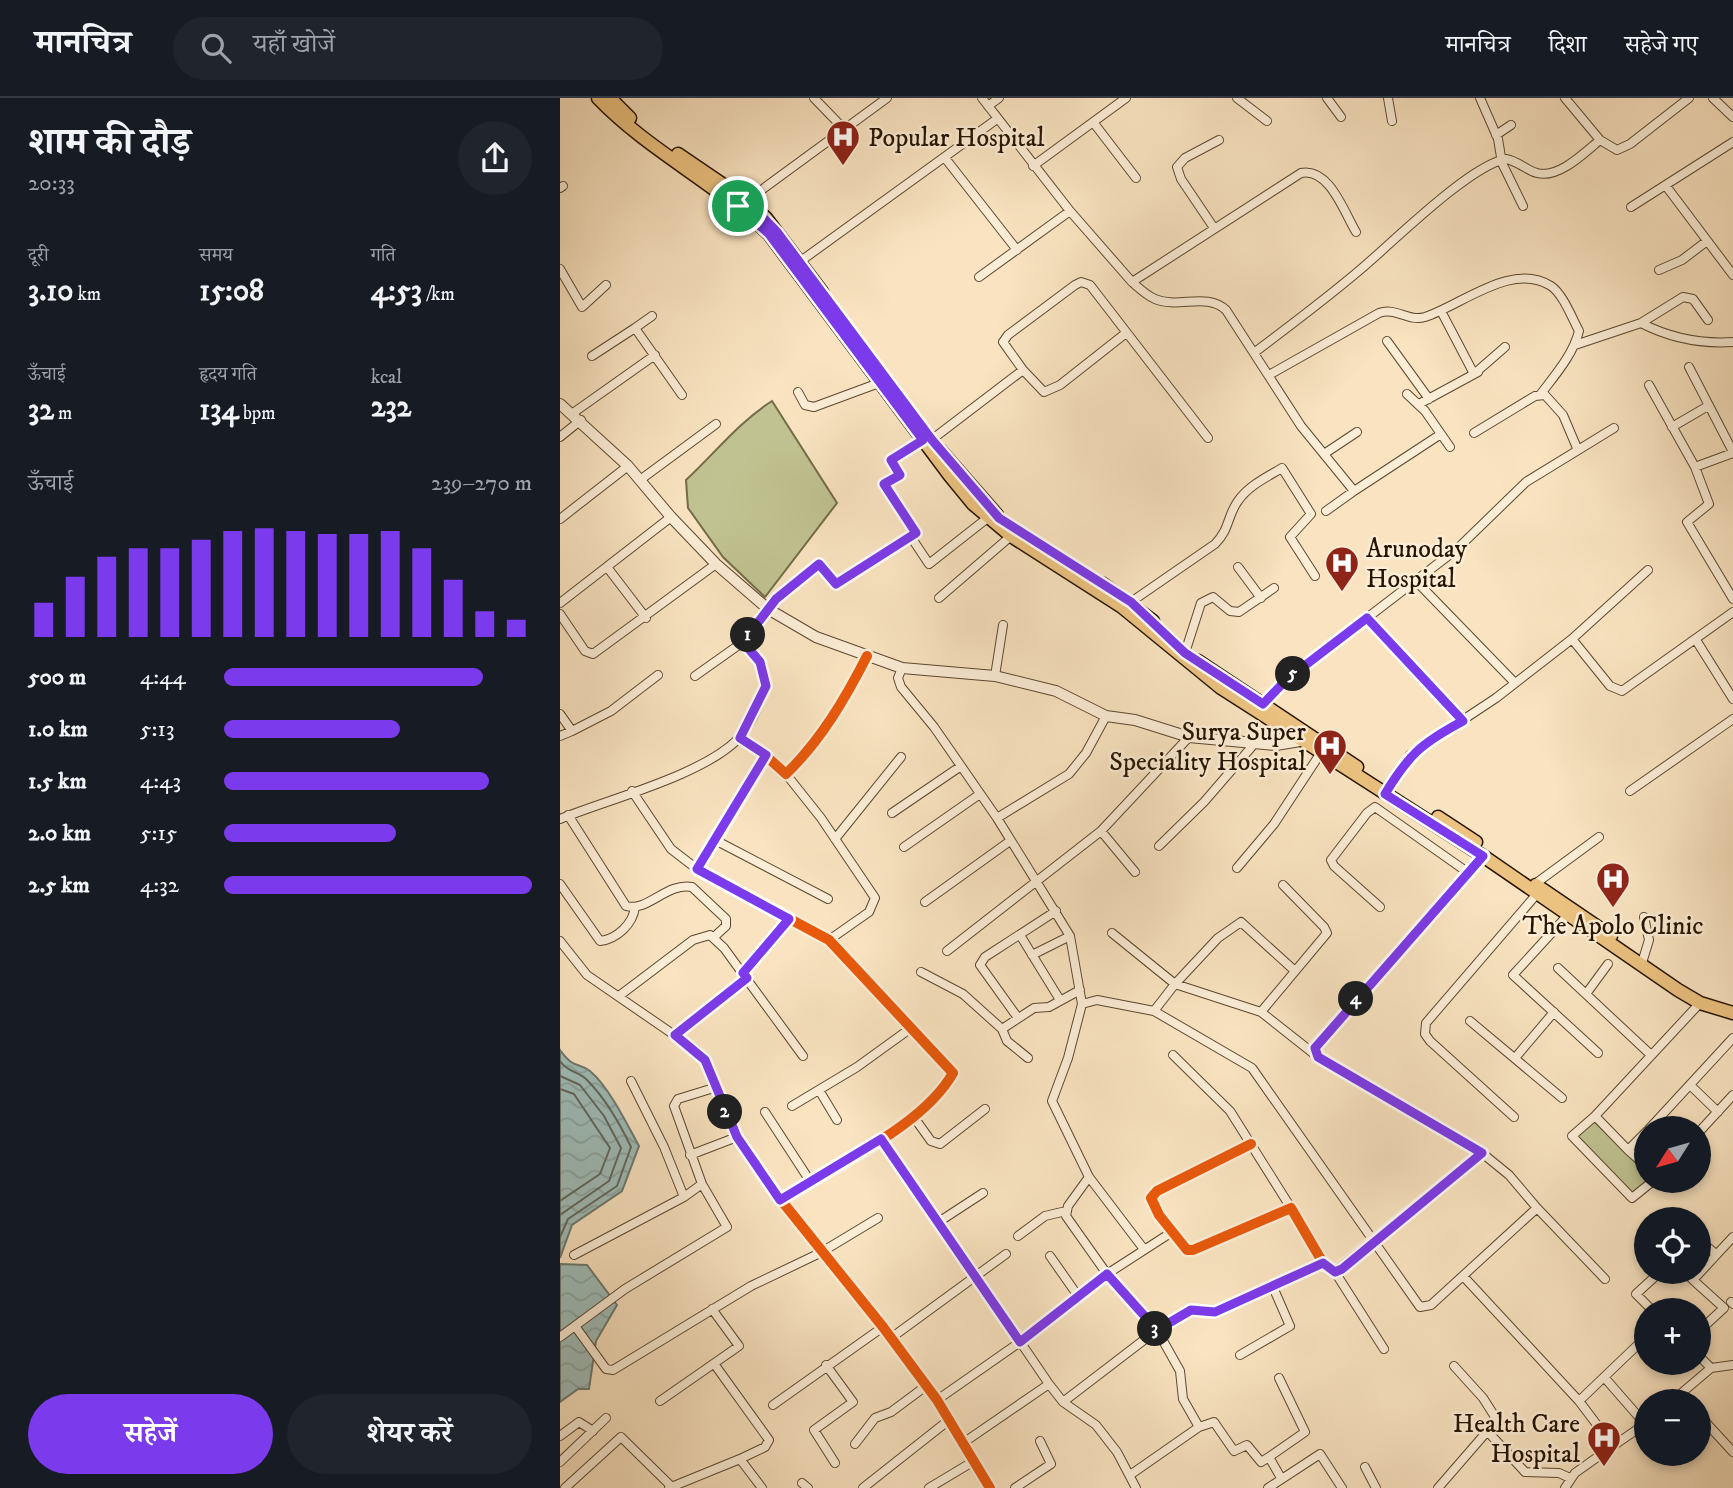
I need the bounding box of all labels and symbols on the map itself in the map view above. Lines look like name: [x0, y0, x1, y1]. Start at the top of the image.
hospital icon: Popular Hospital: [824, 118, 862, 167]
place label: Popular Hospital: [868, 122, 1045, 155]
pin: [708, 176, 768, 236]
place label: Arunoday Hospital: [1366, 533, 1468, 596]
hospital icon: Arunoday Hospital: [1323, 544, 1361, 593]
pin: 1: [730, 618, 766, 652]
pin: 5: [1276, 656, 1310, 692]
place label: Surya Super Speciality Hospital: [1109, 716, 1306, 779]
hospital icon: Surya Super Speciality Hospital: [1311, 727, 1349, 776]
hospital icon: The Apolo Clinic: [1594, 860, 1632, 909]
place label: The Apolo Clinic: [1523, 910, 1703, 943]
pin: 4: [1338, 982, 1374, 1016]
pin: 2: [708, 1094, 742, 1130]
north arrow: [1634, 1116, 1712, 1194]
pin: 3: [1138, 1312, 1172, 1346]
place label: Health Care Hospital: [1453, 1408, 1580, 1471]
hospital icon: Health Care Hospital: [1585, 1419, 1623, 1468]

